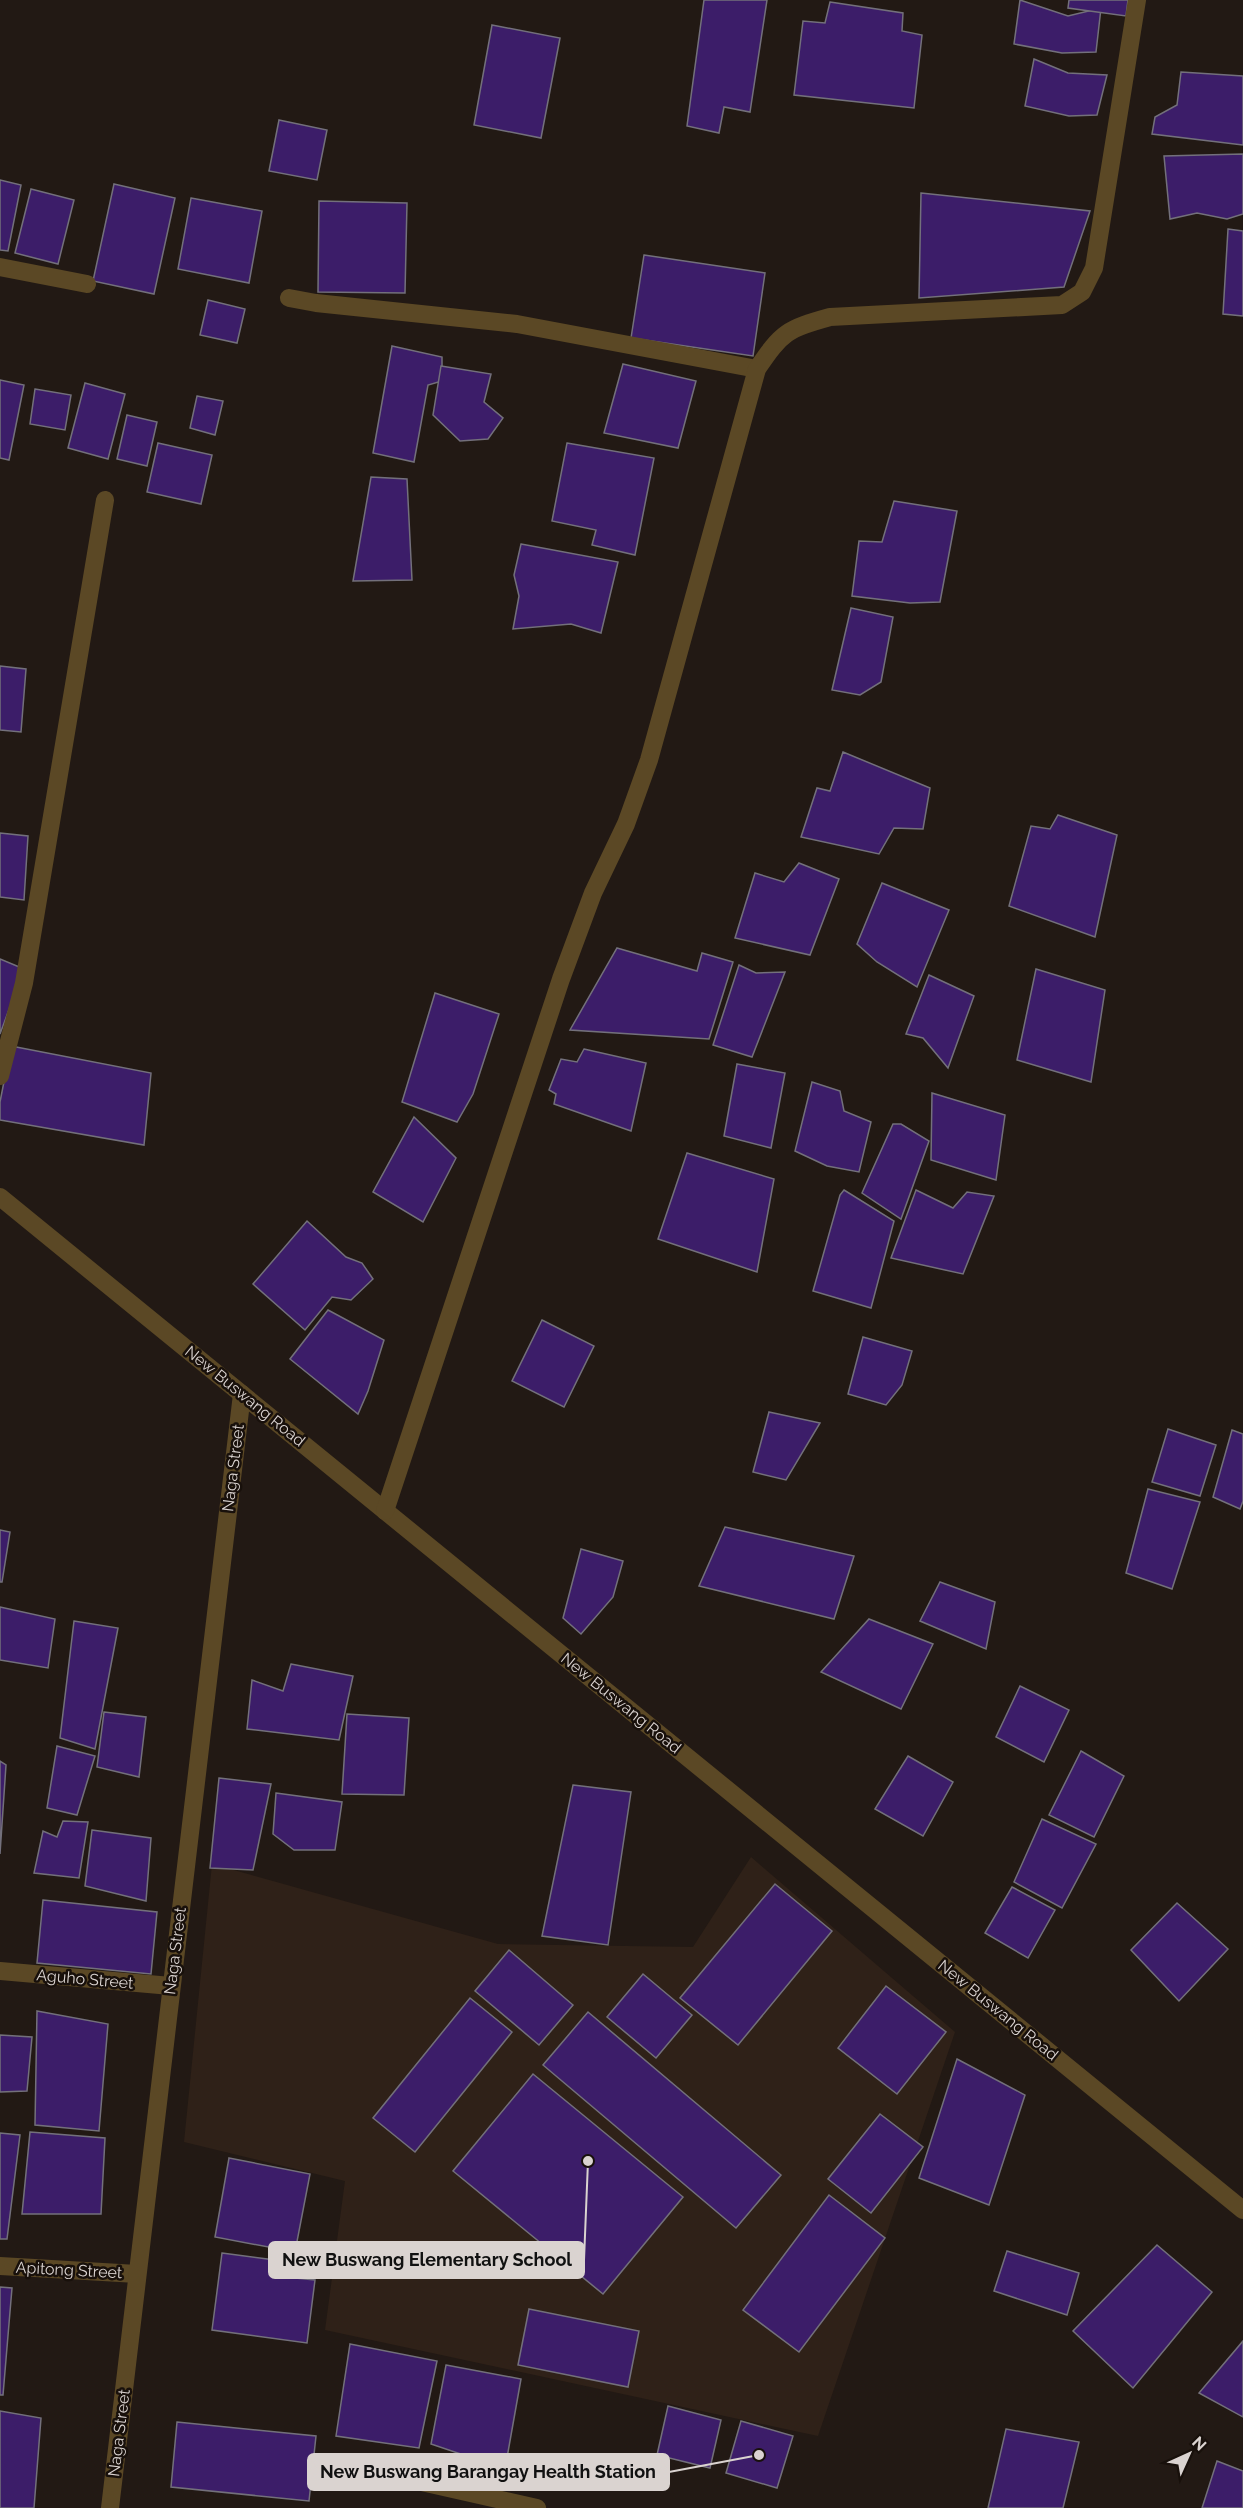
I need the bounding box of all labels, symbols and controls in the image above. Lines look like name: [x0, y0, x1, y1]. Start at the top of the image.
street label: New Buswang Road: [181, 1342, 309, 1450]
street label: Naga Street: [218, 1423, 248, 1513]
street label: New Buswang Road: [557, 1649, 685, 1757]
street label: Naga Street: [160, 1906, 190, 1996]
street label: New Buswang Road: [934, 1956, 1062, 2064]
street label: Aguho Street: [36, 1965, 135, 1993]
callout: New Buswang Elementary School: [269, 2242, 584, 2278]
text: New Buswang Elementary School: [282, 2249, 572, 2270]
street label: Apitong Street: [15, 2258, 123, 2282]
street label: Naga Street: [104, 2388, 134, 2478]
north arrow: [1159, 2424, 1219, 2484]
text: N: [1188, 2433, 1210, 2455]
callout: New Buswang Barangay Health Station: [308, 2454, 669, 2490]
text: New Buswang Barangay Health Station: [320, 2461, 656, 2482]

